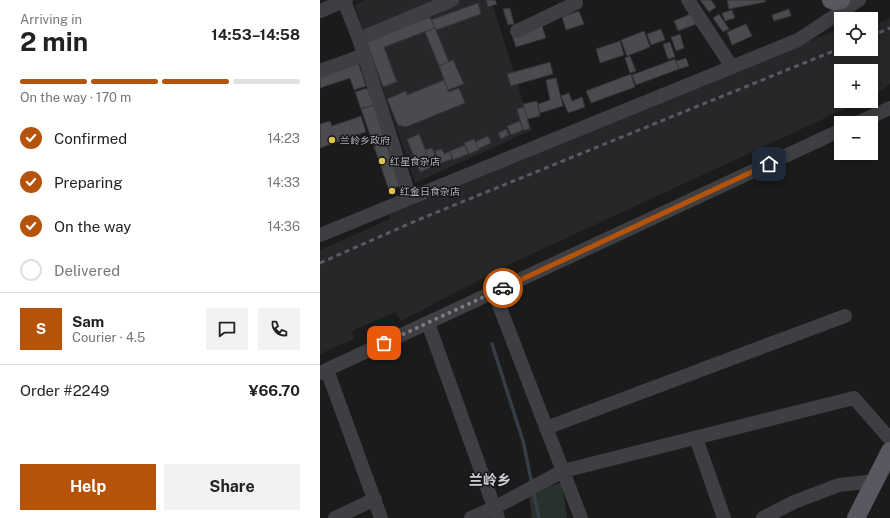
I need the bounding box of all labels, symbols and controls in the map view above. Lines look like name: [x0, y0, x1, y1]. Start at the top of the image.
text: Arriving in: [20, 12, 82, 27]
map controls: [834, 12, 878, 160]
button: locate: [834, 12, 878, 56]
text: 2 min: [20, 26, 88, 57]
text: 14:53–14:58: [211, 26, 300, 43]
button: +: [834, 64, 878, 108]
text: On the way · 170 m: [20, 90, 131, 105]
button: −: [834, 116, 878, 160]
icon: check: [20, 127, 42, 149]
text: Confirmed: [54, 130, 127, 147]
text: 14:23: [267, 131, 300, 146]
place label: 兰岭乡政府: [340, 134, 390, 146]
marker: 兰岭乡政府: [327, 135, 337, 145]
pin: [752, 147, 786, 181]
icon: home: [758, 153, 780, 175]
place label: 红星食杂店: [390, 155, 440, 167]
marker: 红星食杂店: [377, 156, 387, 166]
icon: check: [20, 171, 42, 193]
text: Preparing: [54, 174, 123, 191]
text: 14:33: [267, 175, 300, 190]
place label: 红金日食杂店: [400, 185, 460, 197]
marker: 红金日食杂店: [387, 186, 397, 196]
icon: check: [20, 215, 42, 237]
text: On the way: [54, 218, 131, 235]
text: 14:36: [267, 219, 300, 234]
text: Delivered: [54, 262, 120, 279]
courier: [483, 268, 523, 308]
icon: car: [492, 277, 514, 299]
button: chat: [206, 308, 248, 350]
button: phone: [258, 308, 300, 350]
text: Sam: [72, 313, 104, 330]
text: S: [36, 320, 46, 337]
pin: [367, 326, 401, 360]
text: Courier · 4.5: [72, 330, 145, 345]
icon: bag: [373, 332, 395, 354]
text: Order #2249: [20, 382, 109, 399]
text: ¥66.70: [249, 382, 300, 399]
button: Help: [20, 464, 156, 510]
button: Share: [164, 464, 300, 510]
district label: 兰岭乡: [469, 472, 511, 488]

